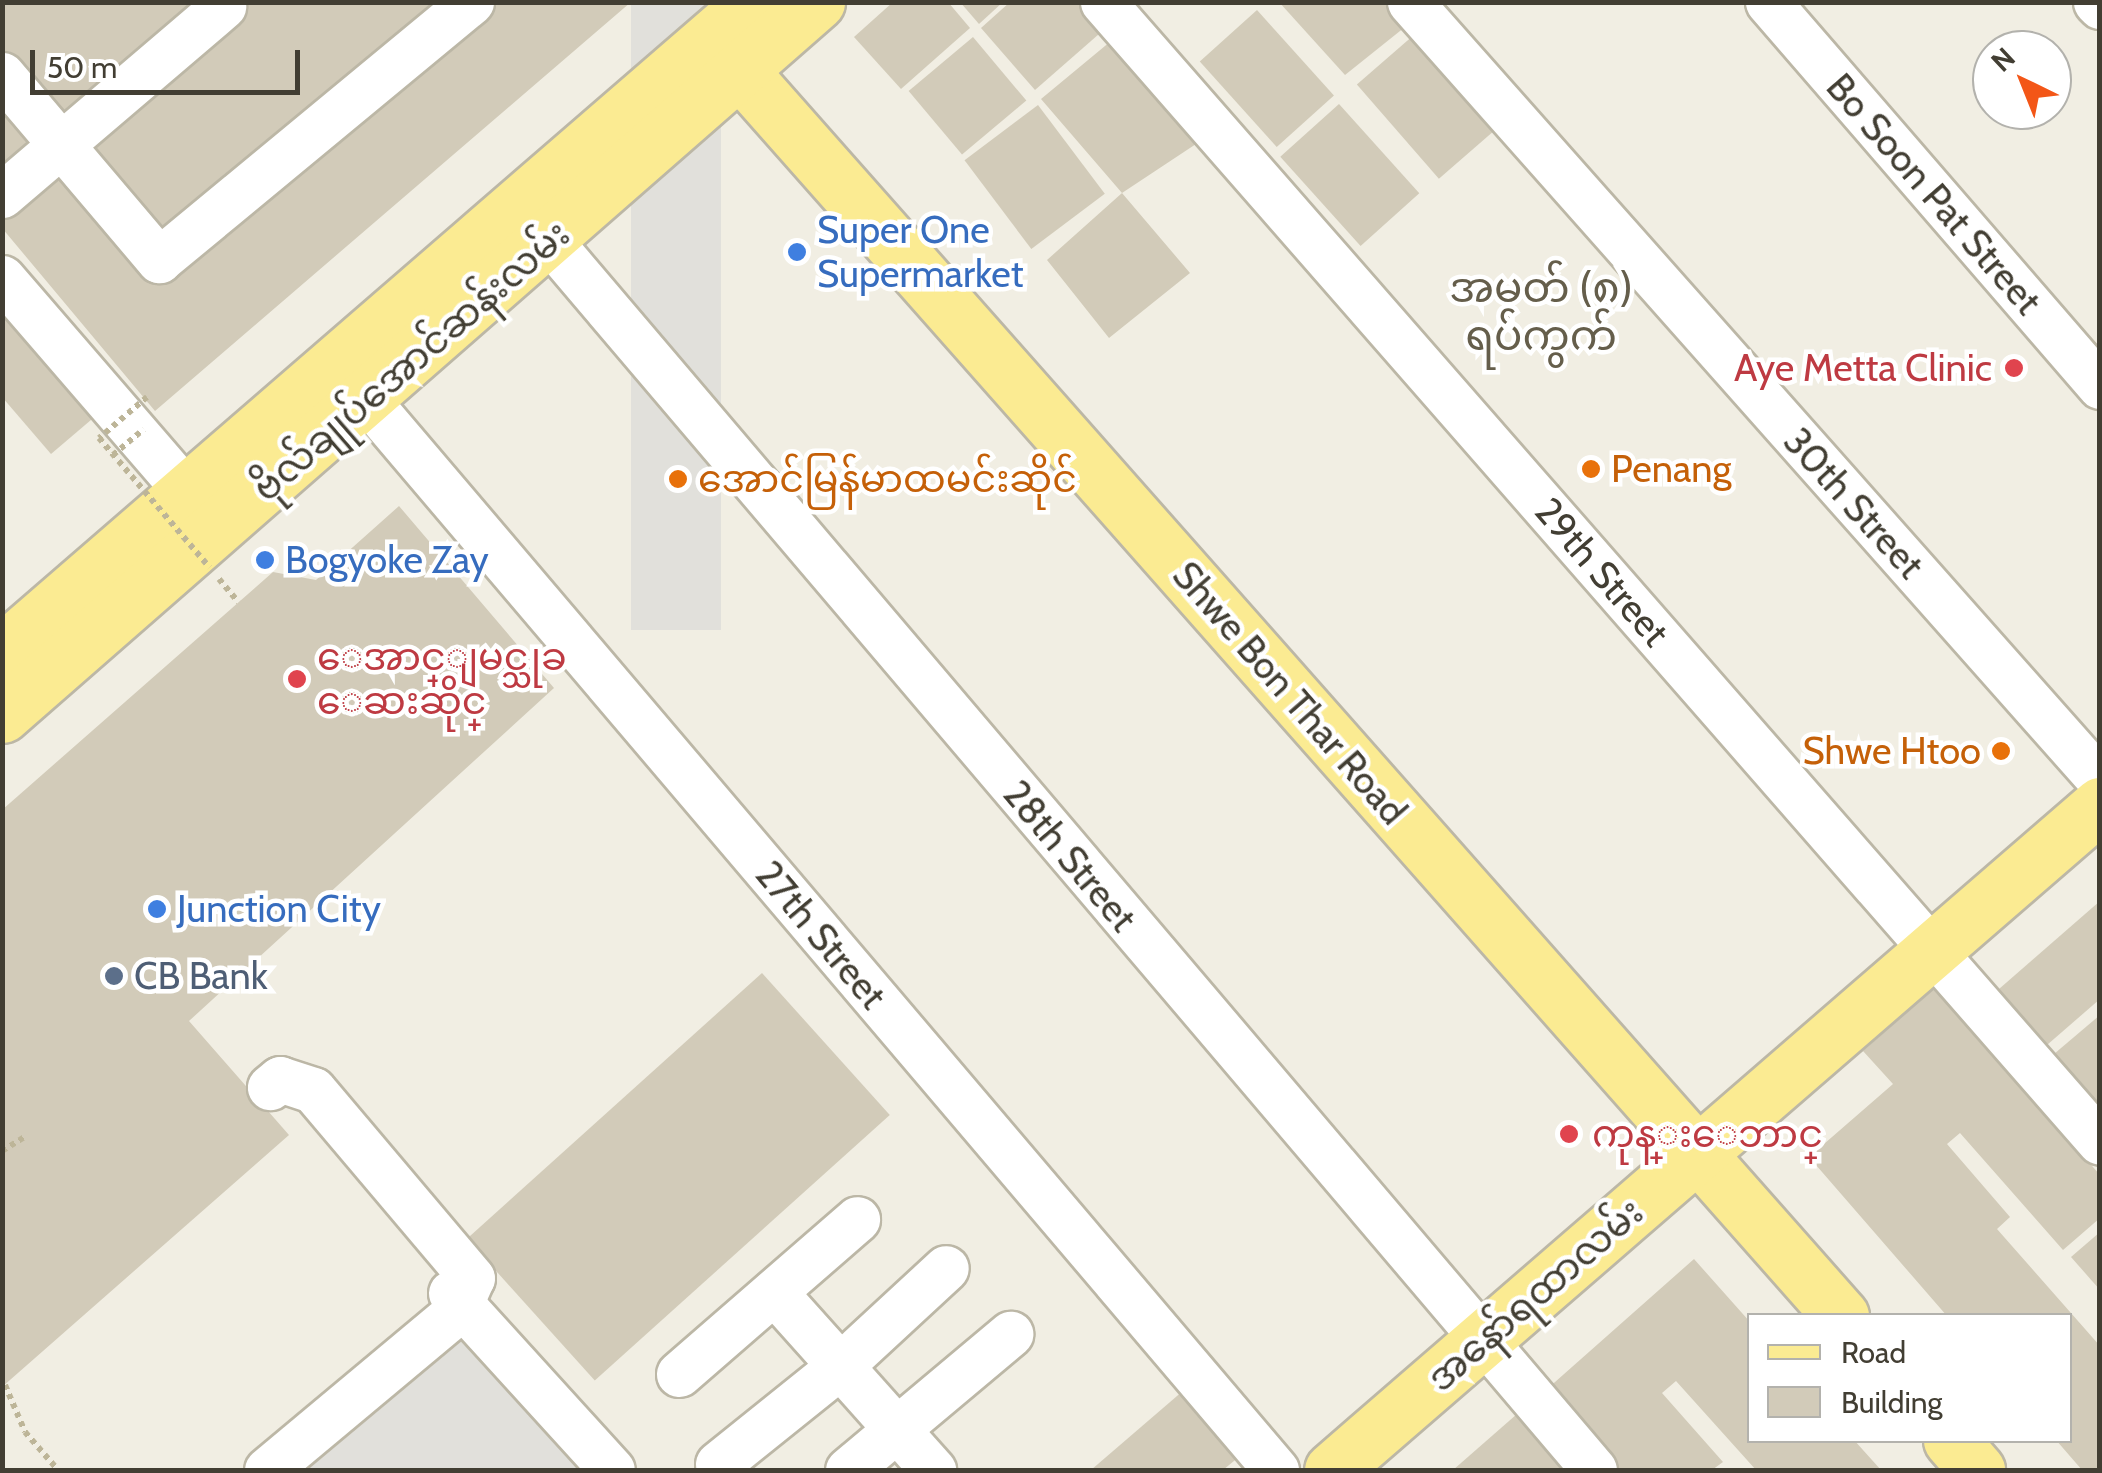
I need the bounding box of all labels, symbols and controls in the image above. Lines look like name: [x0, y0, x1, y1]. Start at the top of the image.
scale bar: [35, 30, 305, 92]
north arrow: [1972, 30, 2072, 130]
text: N: [1984, 40, 2022, 79]
text: 50 m: [47, 49, 117, 86]
street label: Bo Soon Pat Street: [1817, 64, 2051, 324]
place label: Super One Supermarket: [817, 207, 1024, 296]
street label: ဗိုလ်ချုပ်အောင်ဆန်းလမ်း: [243, 211, 579, 511]
marker: Super One Supermarket: [786, 241, 808, 263]
district label: အမှတ် (၈) ရပ်ကွက်: [1449, 262, 1633, 360]
place label: Aye Metta Clinic: [1734, 345, 1992, 391]
marker: Aye Metta Clinic: [2001, 355, 2027, 381]
street label: 30th Street: [1775, 418, 1933, 588]
place label: Penang: [1611, 446, 1731, 492]
place label: အောင်မြန်မာထမင်းဆိုင်: [698, 456, 1077, 502]
marker: Penang: [1580, 458, 1602, 480]
marker: အောင်မြန်မာထမင်းဆိုင်: [667, 468, 689, 490]
street label: 29th Street: [1525, 489, 1679, 655]
place label: Bogyoke Zay: [285, 537, 489, 583]
marker: Bogyoke Zay: [254, 549, 276, 571]
street label: Shwe Bon Thar Road: [1164, 552, 1416, 834]
place label: ေအာင္ျမင္သုခ ေဆးဆိုင္: [317, 634, 567, 724]
marker: ေအာင္ျမင္သုခ ေဆးဆိုင္: [286, 668, 308, 690]
place label: Shwe Htoo: [1802, 728, 1981, 774]
marker: Shwe Htoo: [1990, 740, 2012, 762]
street label: 28th Street: [994, 771, 1146, 941]
street label: 27th Street: [746, 852, 896, 1018]
place label: Junction City: [177, 886, 381, 932]
marker: Junction City: [146, 898, 168, 920]
place label: CB Bank: [134, 953, 268, 999]
marker: CB Bank: [103, 965, 125, 987]
place label: ကုန္းေဘာင္: [1592, 1111, 1823, 1157]
marker: ကုန္းေဘာင္: [1556, 1121, 1582, 1147]
street label: အနော်ရထာလမ်း: [1418, 1189, 1652, 1401]
legend: [1747, 1313, 2072, 1443]
text: Road: [1841, 1334, 1906, 1371]
text: Building: [1841, 1384, 1943, 1421]

